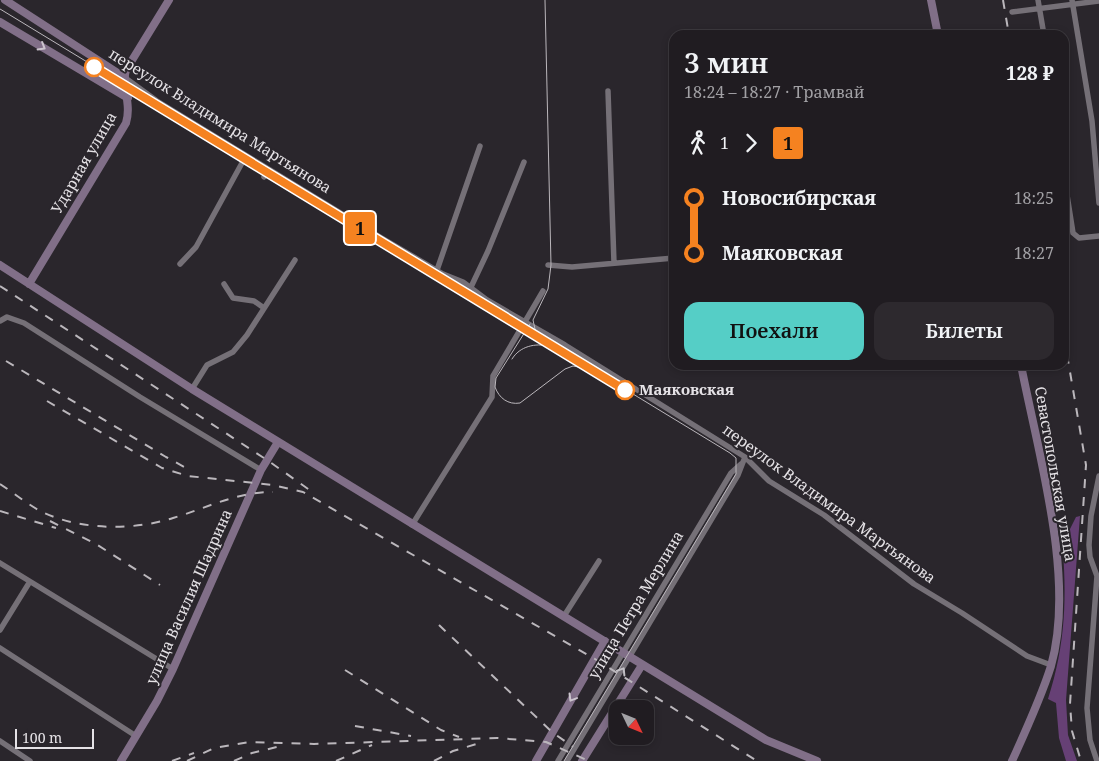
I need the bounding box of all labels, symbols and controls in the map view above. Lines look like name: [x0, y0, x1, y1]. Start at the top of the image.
one-way arrow: [36, 40, 45, 50]
street label: переулок Владимира Мартьянова: [106, 43, 336, 197]
text: 3 мин: [684, 43, 768, 81]
unlabelled marker: [84, 57, 104, 77]
text: 128 ₽: [1006, 60, 1054, 86]
text: 18:24 – 18:27 · Трамвай: [684, 81, 865, 103]
street label: Ударная улица: [46, 108, 120, 217]
icon: walk: [684, 129, 712, 157]
icon: forward: [737, 129, 765, 157]
text: 1: [783, 131, 793, 155]
text: 1: [720, 132, 729, 154]
text: Новосибирская: [722, 185, 876, 211]
text: 18:25: [1014, 187, 1054, 209]
line badge: 1: [344, 212, 376, 244]
text: 1: [355, 216, 365, 240]
text: Маяковская: [722, 240, 843, 266]
text: 18:27: [1014, 242, 1054, 264]
button: Поехали: [684, 302, 864, 360]
button: Билеты: [874, 302, 1054, 360]
place label: Маяковская: [639, 379, 734, 399]
marker: Маяковская: [615, 380, 635, 400]
street label: Севастопольская улица: [1031, 385, 1081, 563]
street label: переулок Владимира Мартьянова: [719, 419, 940, 587]
street label: улица Василия Шадрина: [140, 506, 236, 687]
street label: улица Петра Мерлина: [583, 527, 687, 682]
one-way arrow: [616, 668, 626, 677]
one-way arrow: [569, 693, 579, 702]
north arrow: [609, 700, 654, 745]
map controls: [609, 700, 654, 745]
scale bar: [15, 726, 94, 749]
text: 100 m: [22, 728, 62, 747]

